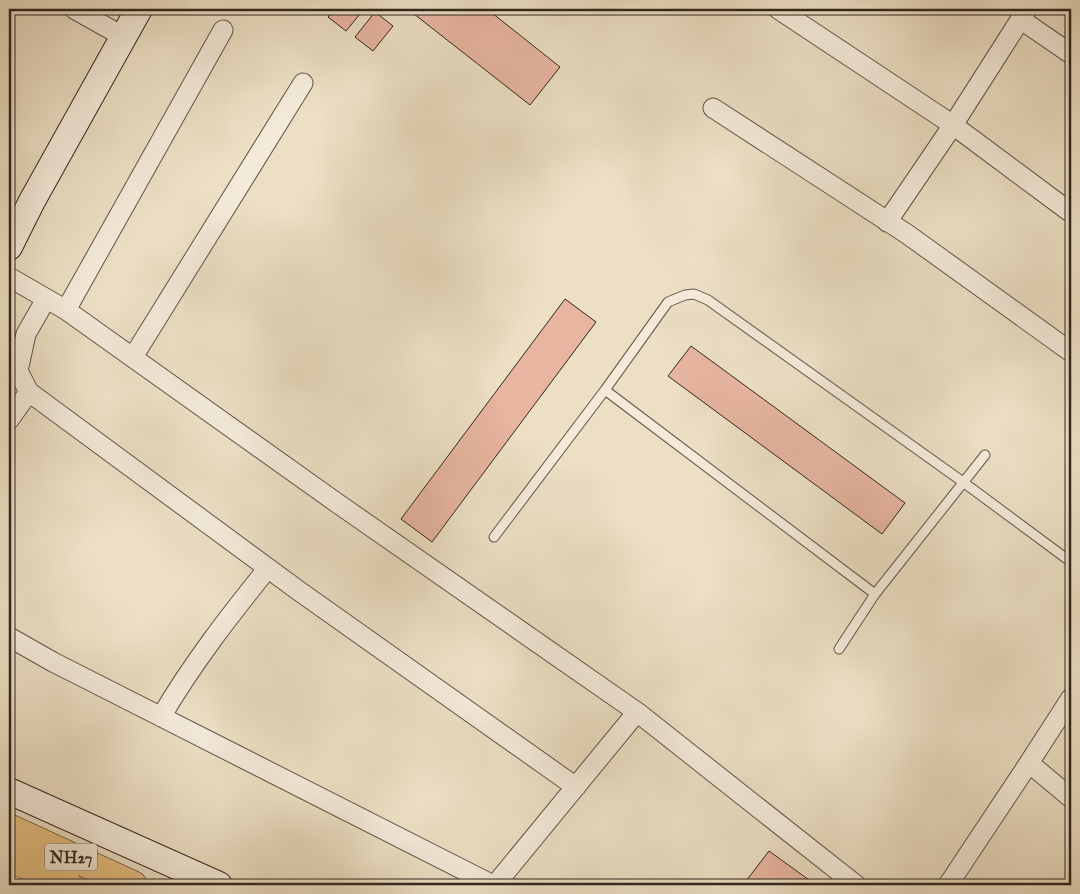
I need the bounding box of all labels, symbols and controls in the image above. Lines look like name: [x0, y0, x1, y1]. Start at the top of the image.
road number: NH27: [45, 844, 97, 870]

